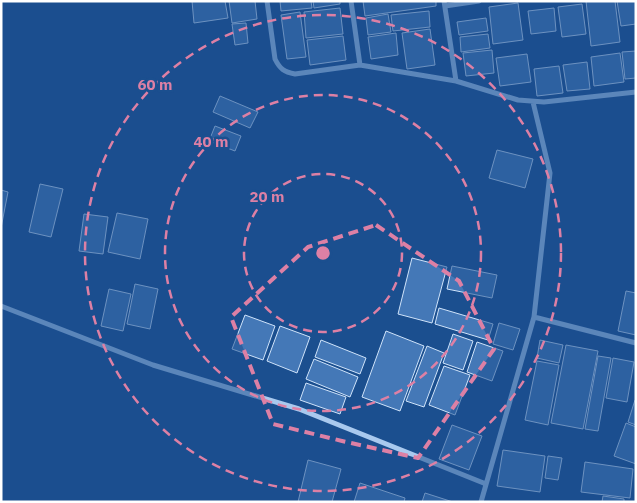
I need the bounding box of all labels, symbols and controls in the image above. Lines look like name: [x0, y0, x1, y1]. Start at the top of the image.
text: 60 m: [138, 75, 172, 94]
text: 40 m: [194, 132, 228, 151]
text: 20 m: [250, 187, 284, 206]
centre of rings: [314, 244, 332, 262]

